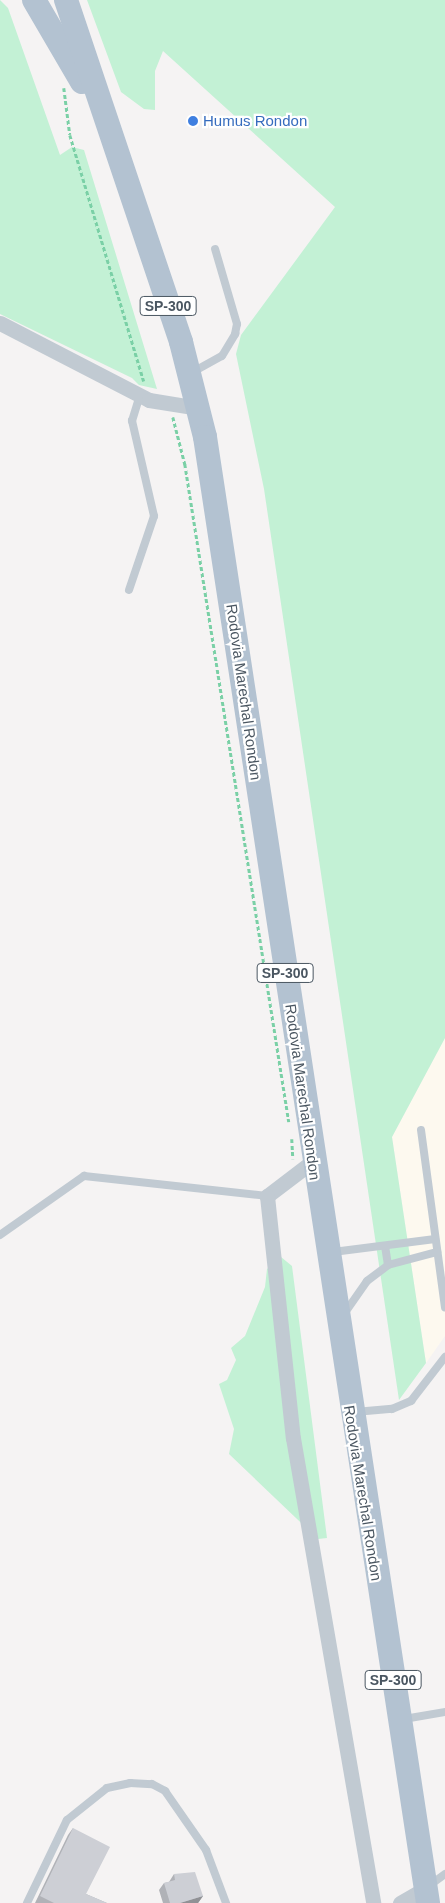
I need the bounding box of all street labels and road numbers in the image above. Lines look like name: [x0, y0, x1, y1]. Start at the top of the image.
road number: SP-300: [139, 294, 197, 318]
street label: Rodovia Marechal Rondon: [223, 603, 265, 781]
road number: SP-300: [256, 961, 314, 984]
street label: Rodovia Marechal Rondon: [282, 1003, 324, 1181]
street label: Rodovia Marechal Rondon: [340, 1404, 386, 1582]
road number: SP-300: [364, 1668, 422, 1692]

